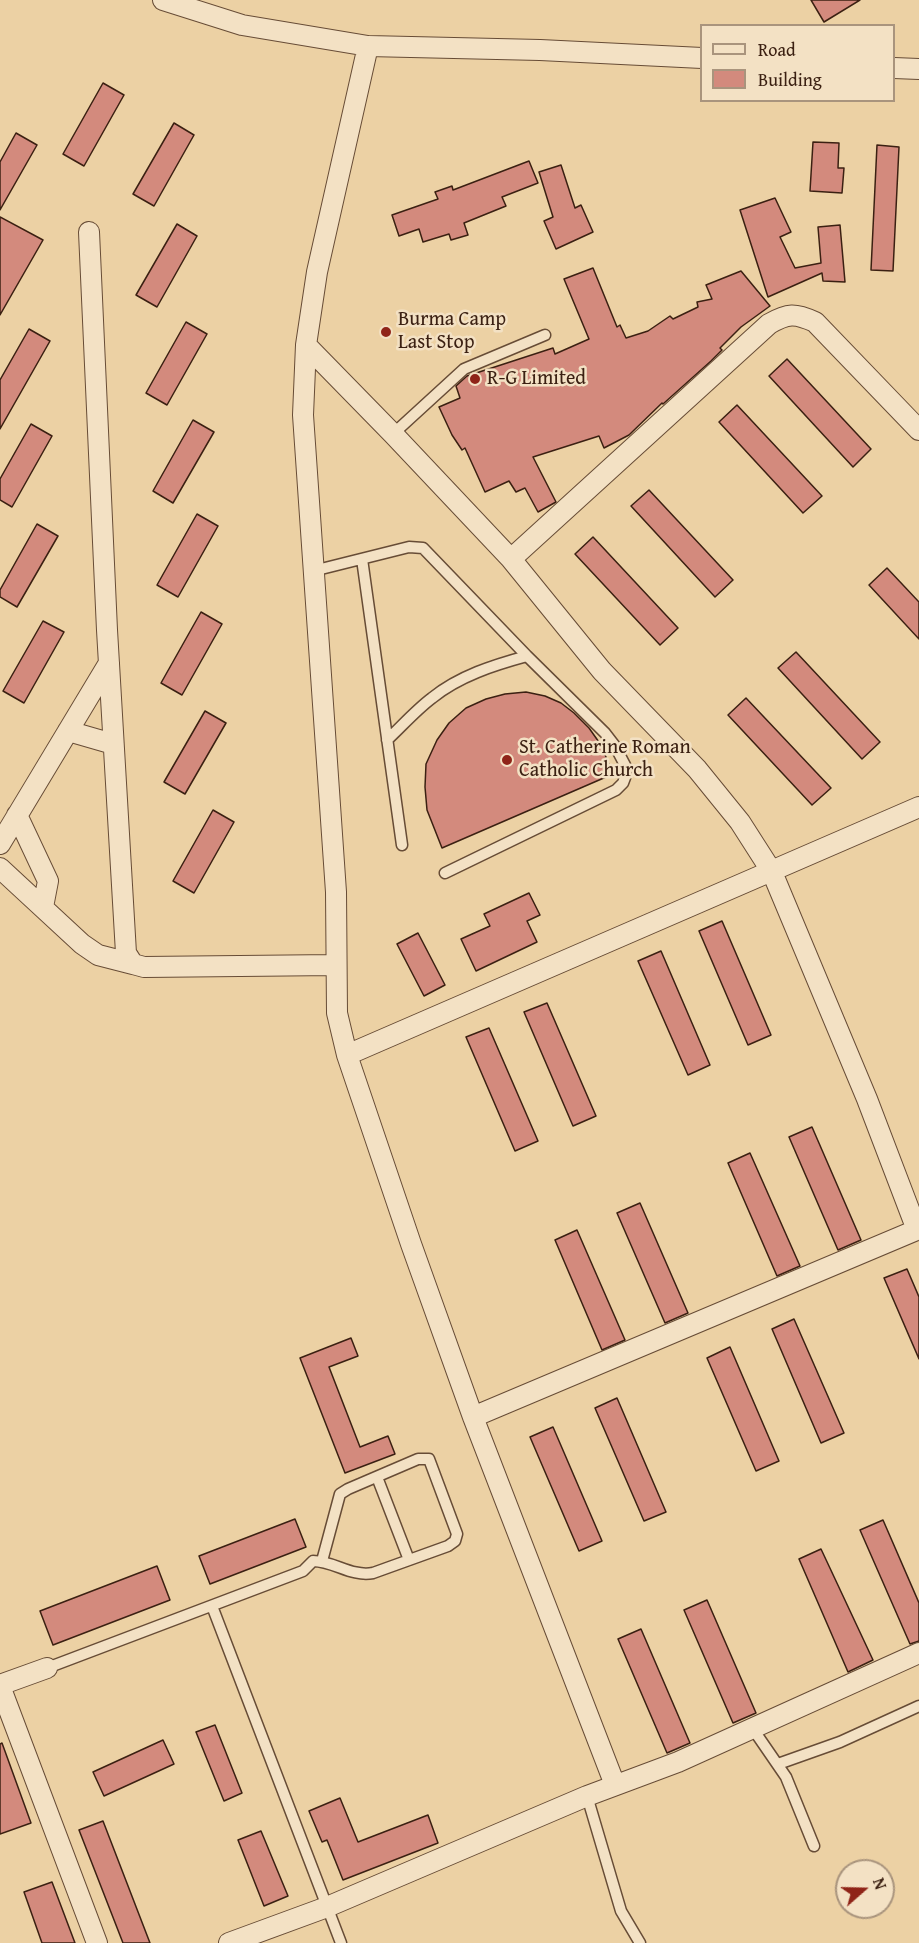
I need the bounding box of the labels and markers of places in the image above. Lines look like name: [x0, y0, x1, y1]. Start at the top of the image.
place label: Burma Camp Last Stop: [398, 308, 506, 355]
marker: Burma Camp Last Stop: [379, 325, 393, 339]
place label: R-G Limited: [487, 367, 586, 391]
marker: R-G Limited: [468, 372, 482, 386]
place label: St. Catherine Roman Catholic Church: [519, 736, 691, 783]
marker: St. Catherine Roman Catholic Church: [500, 753, 514, 767]

